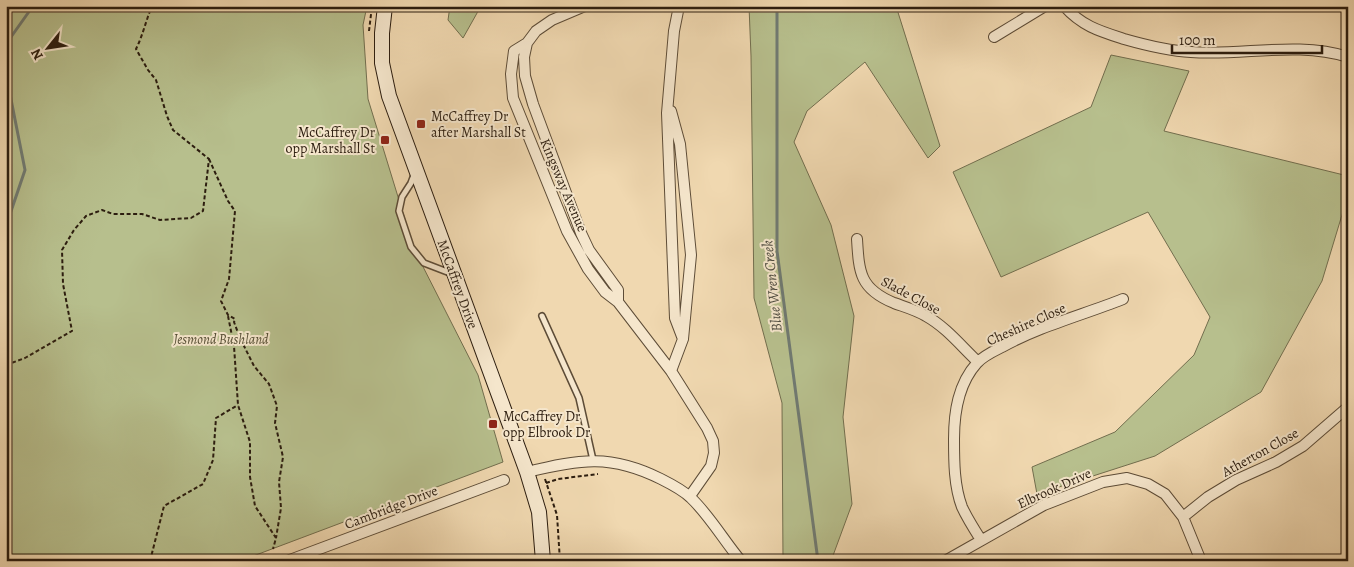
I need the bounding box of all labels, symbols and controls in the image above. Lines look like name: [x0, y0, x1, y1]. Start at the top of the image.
north arrow: [22, 22, 72, 72]
scale bar: [1172, 22, 1322, 54]
text: 100 m: [1179, 30, 1216, 50]
text: N: [26, 45, 48, 63]
place label: McCaffrey Dr after Marshall St: [431, 107, 526, 142]
marker: McCaffrey Dr after Marshall St: [415, 118, 427, 130]
place label: McCaffrey Dr opp Marshall St: [286, 123, 376, 158]
marker: McCaffrey Dr opp Marshall St: [379, 134, 391, 146]
street label: Kingsway Avenue: [535, 136, 592, 235]
street label: McCaffrey Drive: [433, 237, 482, 331]
water label: Blue Wren Creek: [757, 239, 787, 333]
street label: Slade Close: [878, 272, 944, 319]
street label: Cheshire Close: [984, 299, 1069, 350]
park label: Jesmond Bushland: [172, 330, 269, 349]
place label: McCaffrey Dr opp Elbrook Dr: [503, 407, 591, 442]
marker: McCaffrey Dr opp Elbrook Dr: [487, 418, 499, 430]
street label: Atherton Close: [1218, 424, 1302, 482]
street label: Elbrook Drive: [1014, 464, 1094, 513]
street label: Cambridge Drive: [342, 481, 441, 534]

